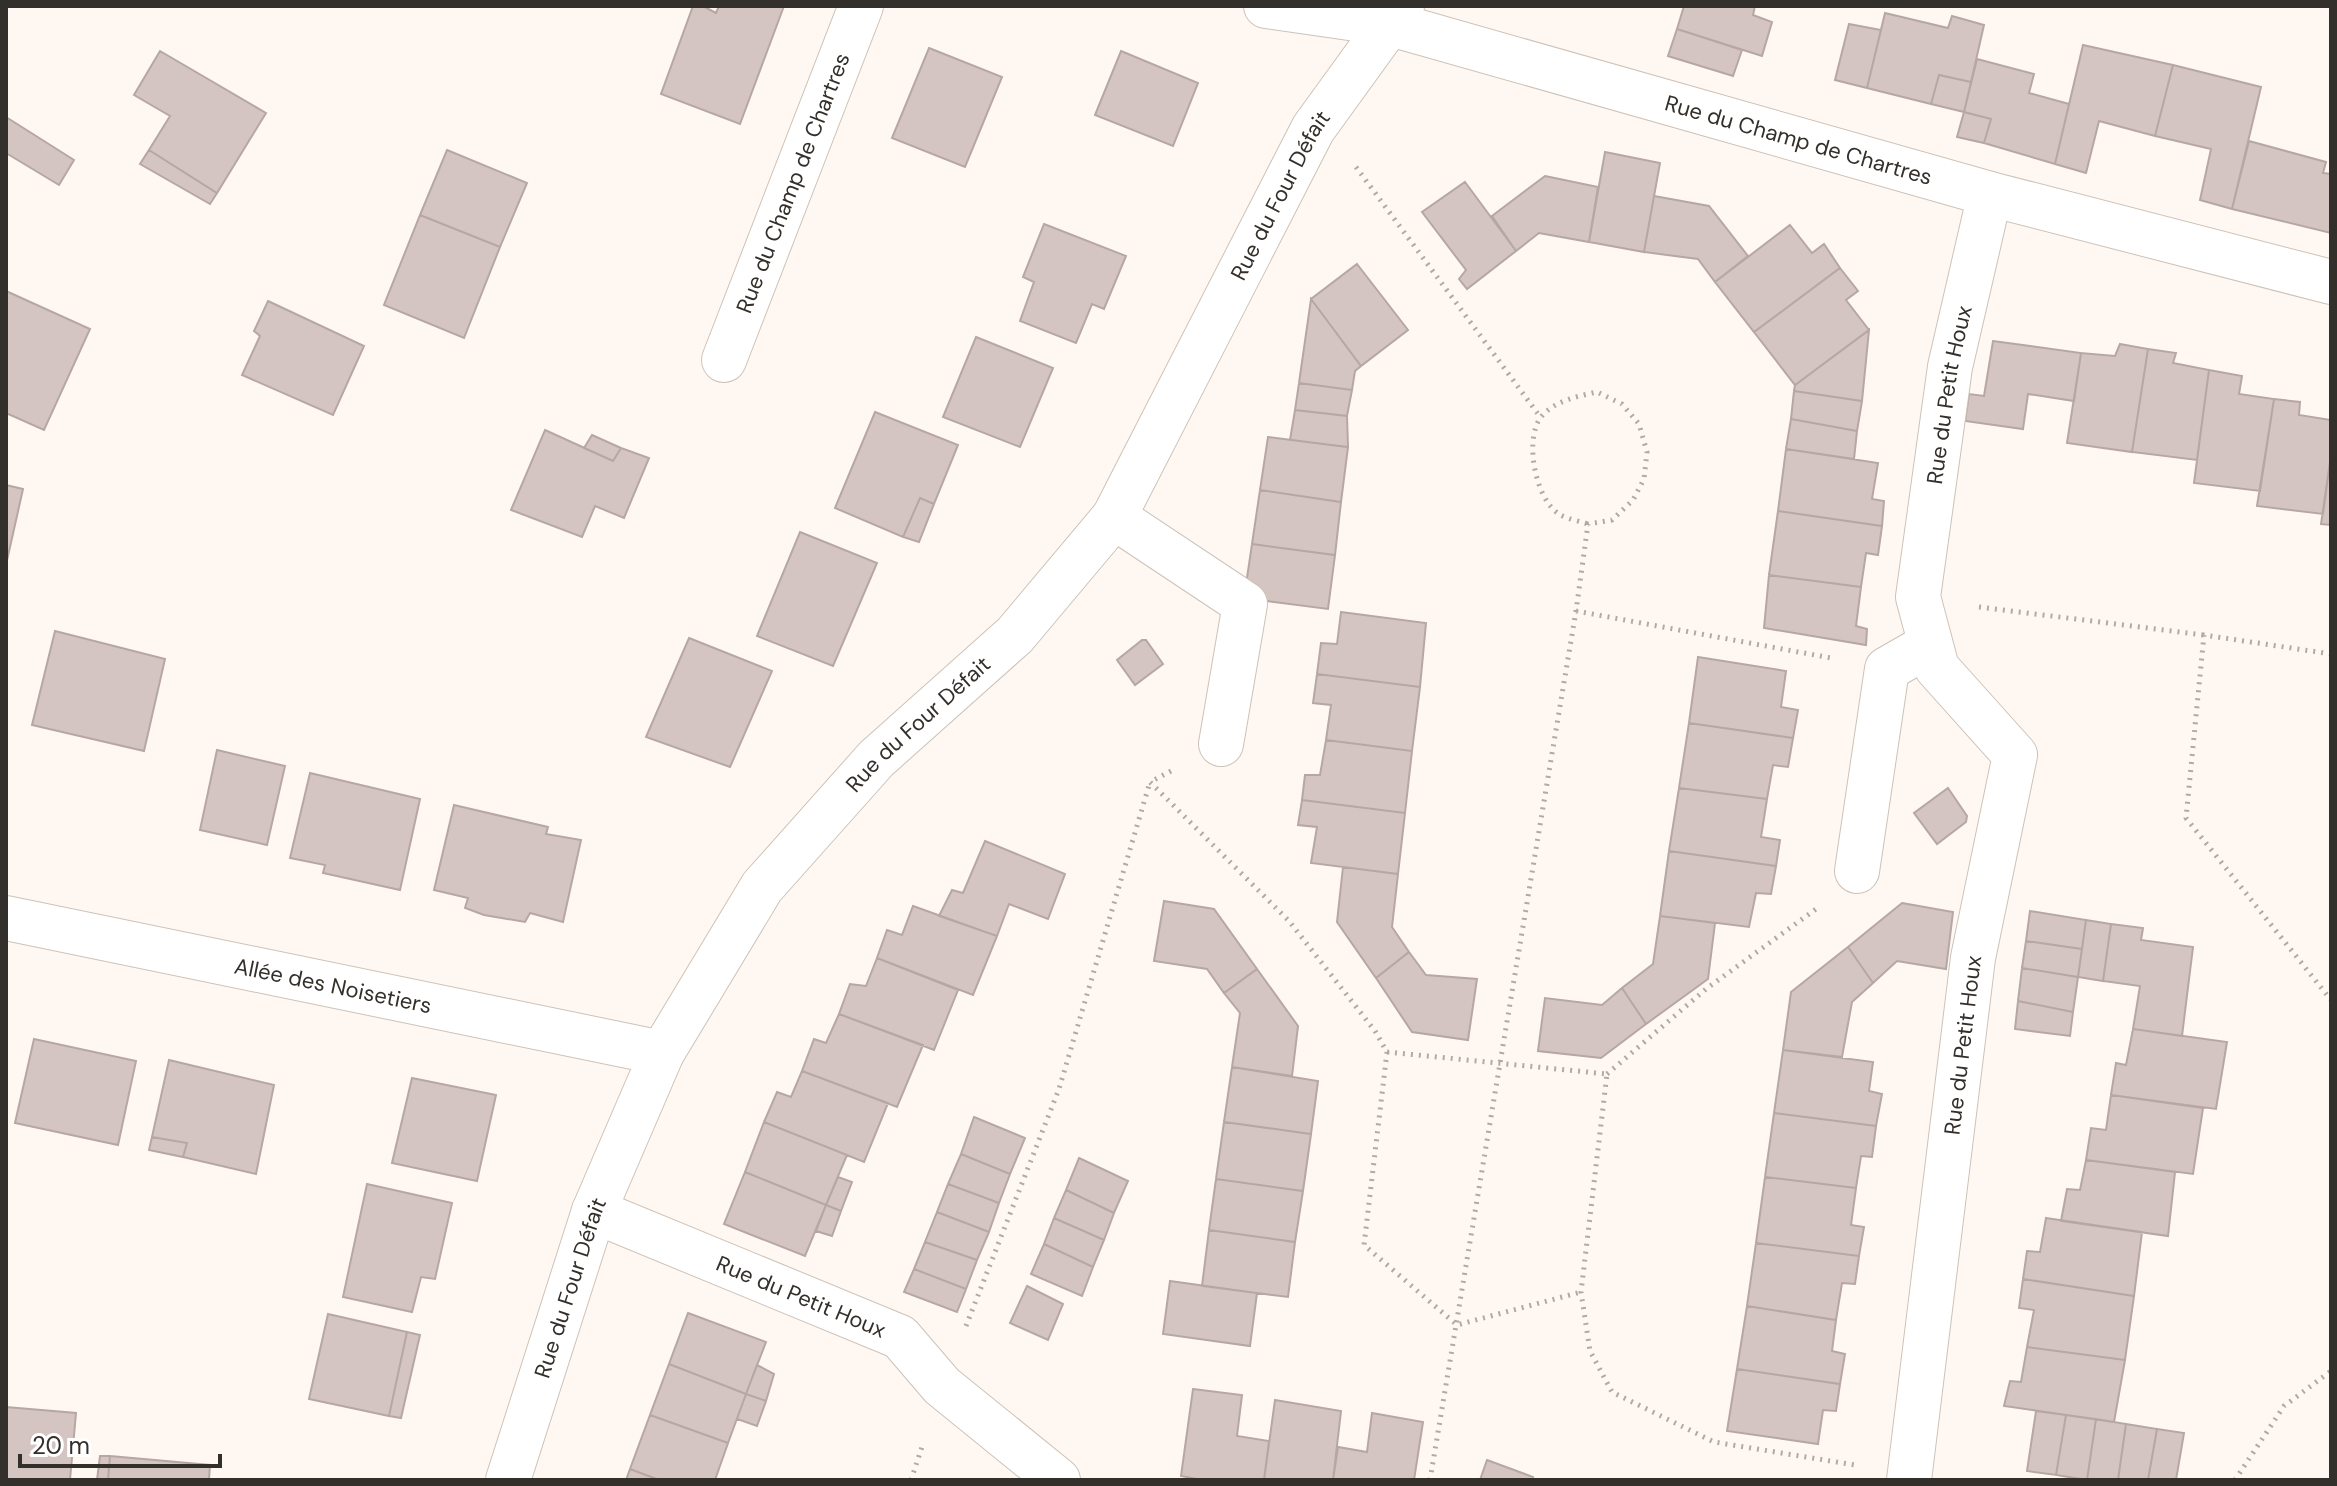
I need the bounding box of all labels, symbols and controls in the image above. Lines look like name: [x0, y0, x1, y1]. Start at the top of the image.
street label: Rue du Champ de Chartres: [730, 49, 856, 317]
street label: Rue du Champ de Chartres: [1661, 88, 1935, 192]
street label: Rue du Four Défait: [1224, 105, 1337, 285]
street label: Rue du Petit Houx: [1920, 303, 1979, 486]
street label: Rue du Four Défait: [839, 650, 997, 799]
street label: Allée des Noisetiers: [232, 951, 434, 1020]
street label: Rue du Petit Houx: [1937, 954, 1988, 1137]
street label: Rue du Four Défait: [528, 1193, 613, 1382]
street label: Rue du Petit Houx: [712, 1249, 890, 1345]
scale bar: [20, 1418, 220, 1468]
text: 20 m: [32, 1430, 90, 1461]

